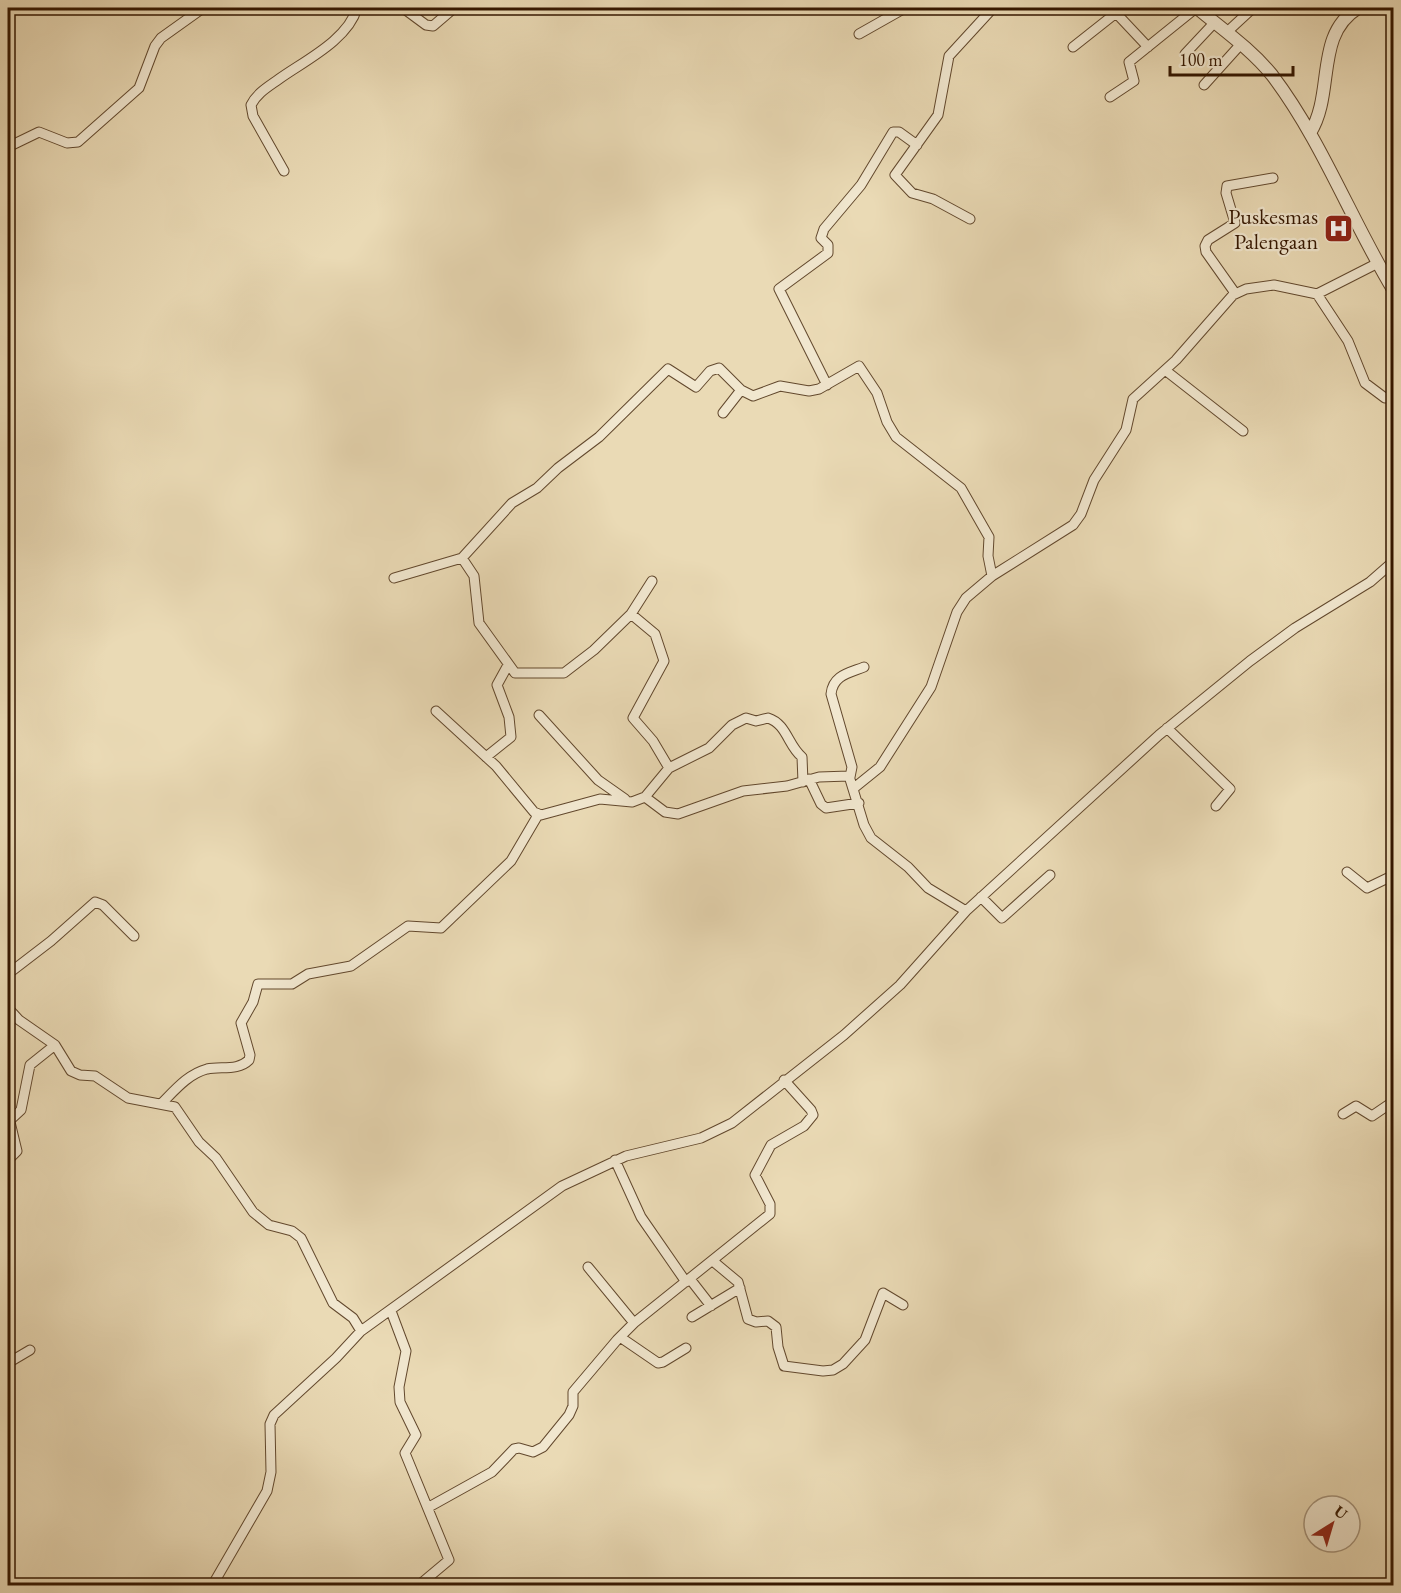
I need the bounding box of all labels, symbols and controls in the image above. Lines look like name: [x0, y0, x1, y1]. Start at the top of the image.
scale bar: [1170, 39, 1293, 77]
text: 100 m: [1179, 48, 1223, 71]
place label: Puskesmas Palengaan: [1228, 202, 1318, 256]
hospital icon: Puskesmas Palengaan: [1323, 213, 1355, 245]
north arrow: [1302, 1494, 1362, 1554]
text: U: [1330, 1500, 1352, 1524]

